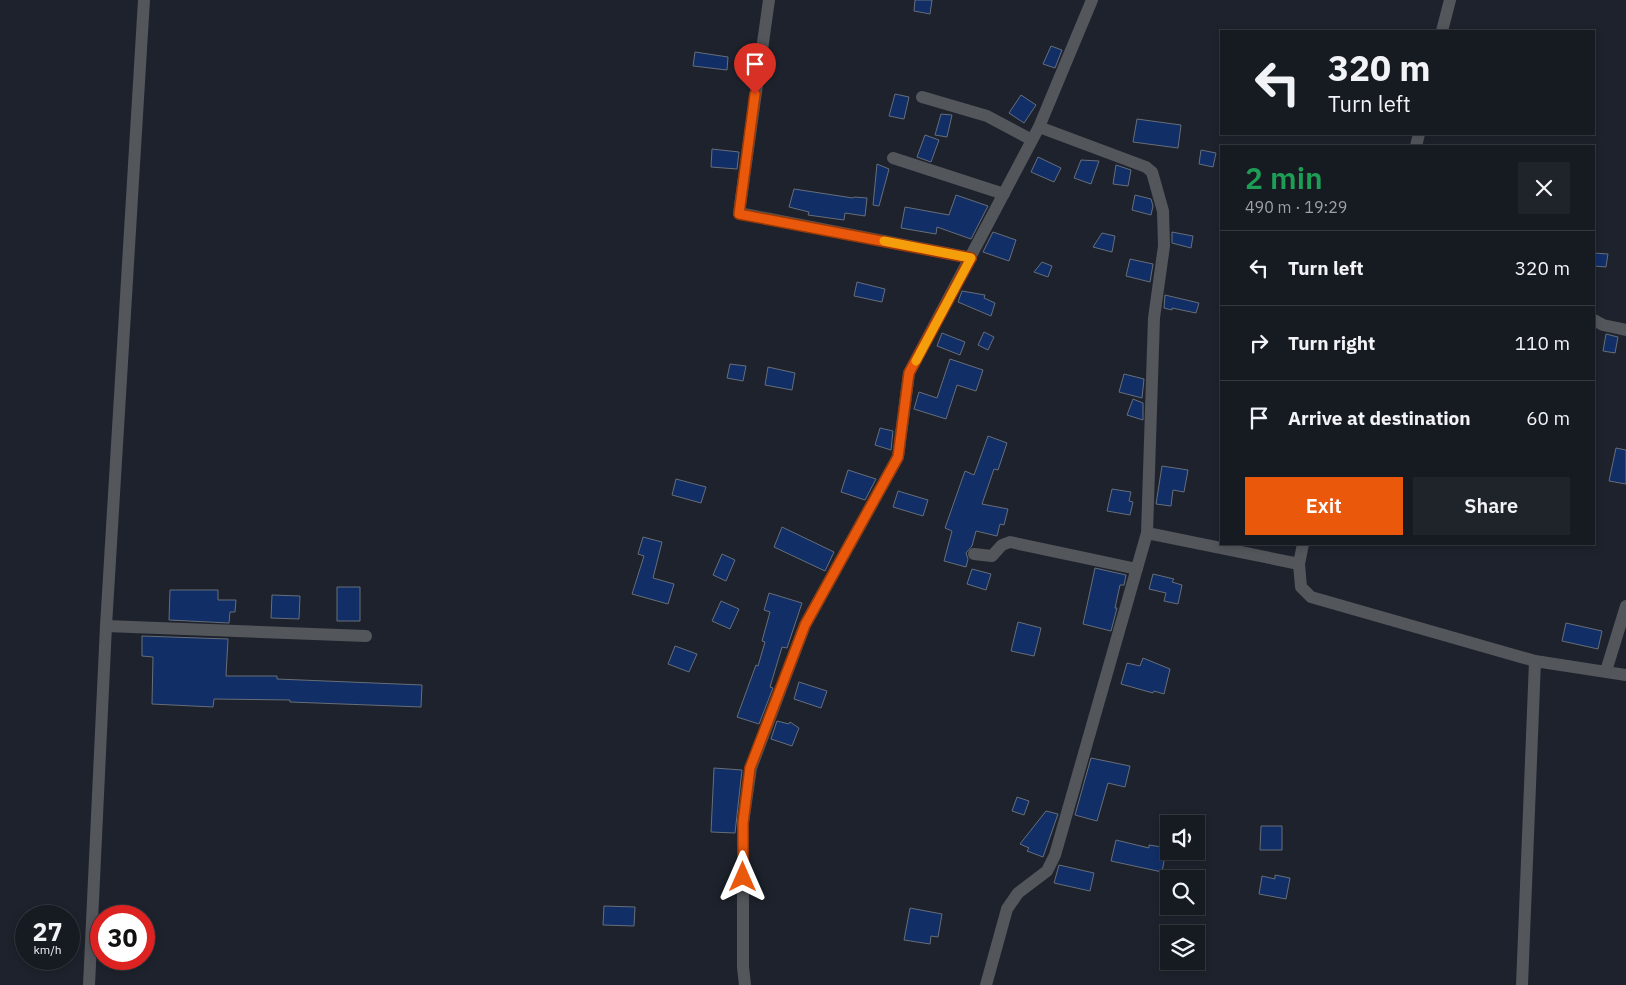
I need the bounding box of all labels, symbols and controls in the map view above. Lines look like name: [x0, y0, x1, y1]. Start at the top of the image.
pin: [734, 43, 776, 94]
text: 320 m: [1328, 45, 1431, 91]
icon: arrive: [741, 50, 769, 78]
icon: left: [1245, 50, 1310, 115]
text: Turn left: [1328, 89, 1411, 118]
text: 2 min: [1245, 158, 1323, 197]
button: close: [1518, 162, 1570, 214]
text: 490 m · 19:29: [1245, 197, 1347, 217]
icon: left: [1245, 254, 1273, 282]
text: Turn left: [1288, 256, 1364, 280]
text: 320 m: [1515, 256, 1570, 280]
icon: right: [1245, 329, 1273, 357]
text: Turn right: [1288, 331, 1375, 355]
text: 110 m: [1515, 331, 1570, 355]
icon: arrive: [1245, 404, 1273, 432]
text: Arrive at destination: [1288, 406, 1471, 430]
text: 60 m: [1526, 406, 1570, 430]
button: Exit: [1245, 477, 1403, 535]
button: Share: [1413, 477, 1570, 535]
map controls: [1160, 815, 1205, 970]
button: sound: [1160, 815, 1205, 860]
position arrow: [716, 850, 768, 902]
button: search: [1160, 870, 1205, 915]
speed limit sign: 30: [90, 905, 155, 970]
text: 27: [32, 915, 63, 948]
button: layers: [1160, 925, 1205, 970]
text: km/h: [33, 942, 62, 957]

